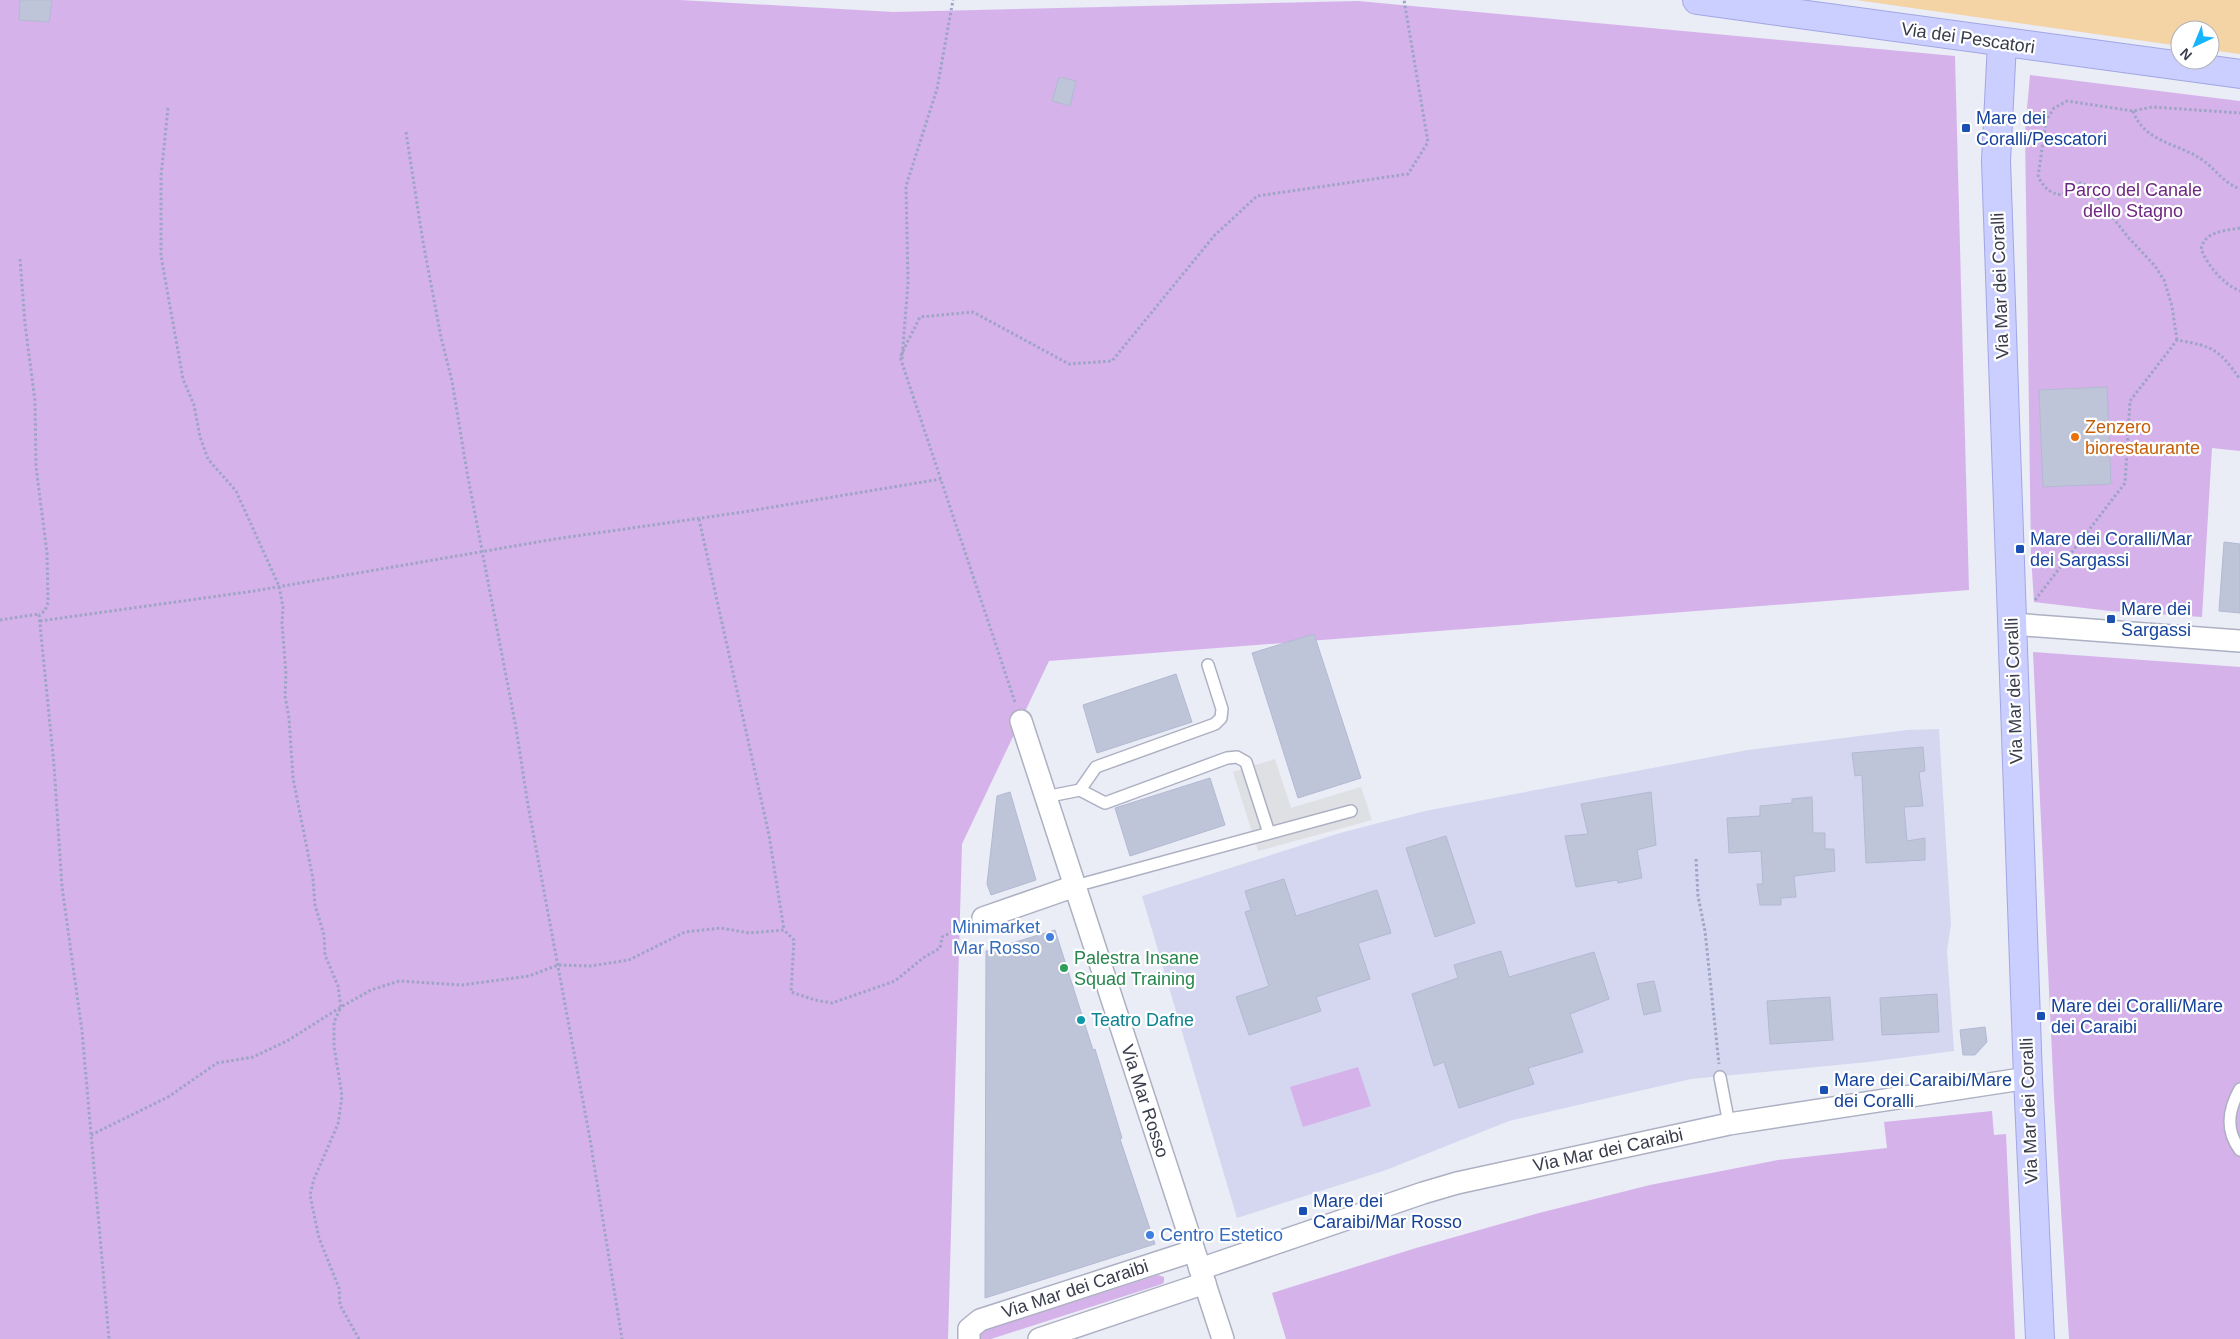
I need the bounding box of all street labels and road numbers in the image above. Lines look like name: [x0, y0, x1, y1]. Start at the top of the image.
street label: Via dei Pescatori: [1900, 19, 2036, 57]
street label: Via Mar dei Coralli: [1987, 212, 2013, 360]
street label: Via Mar dei Coralli: [2001, 617, 2027, 765]
street label: Via Mar dei Coralli: [2016, 1037, 2042, 1185]
street label: Via Mar Rosso: [1117, 1042, 1173, 1160]
street label: Via Mar dei Caraibi: [1531, 1124, 1685, 1176]
street label: Via Mar dei Caraibi: [999, 1256, 1151, 1322]

